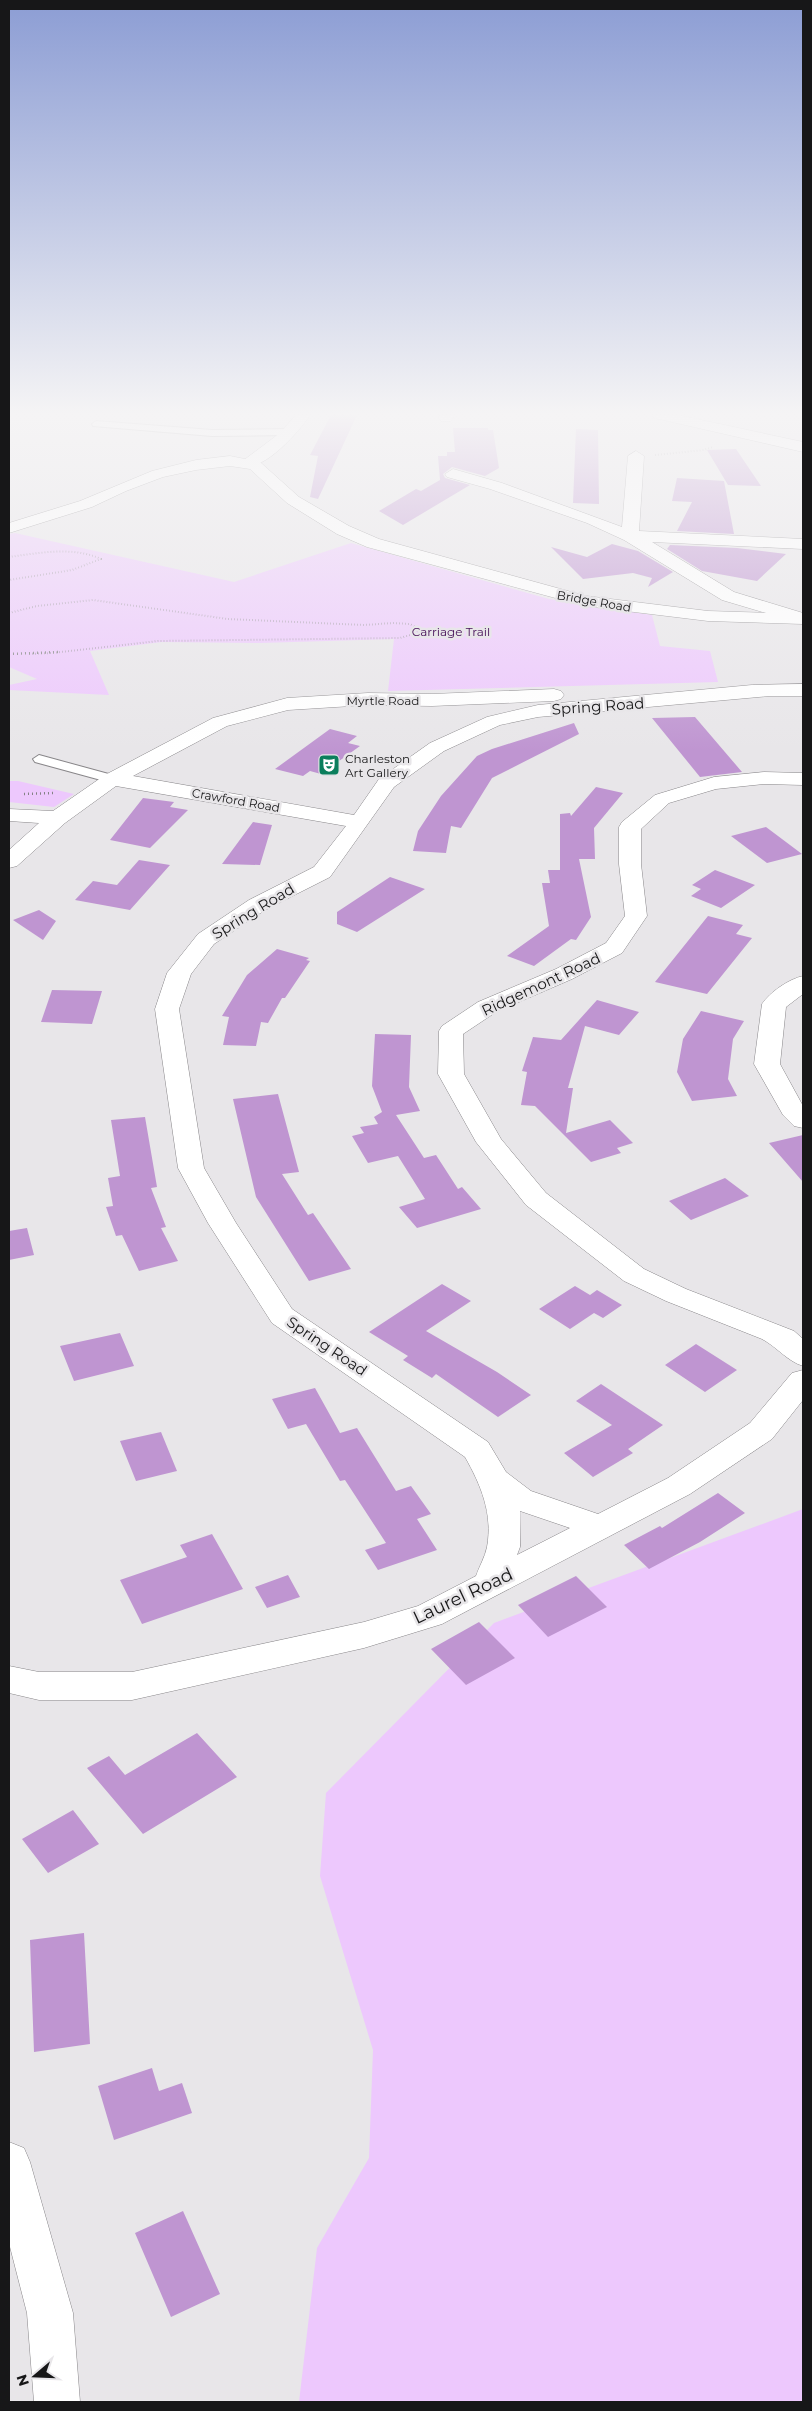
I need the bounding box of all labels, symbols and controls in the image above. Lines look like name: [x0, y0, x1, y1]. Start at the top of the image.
street label: Bridge Road: [556, 587, 632, 615]
park label: Carriage Trail: [412, 624, 490, 639]
street label: Myrtle Road: [347, 693, 419, 708]
street label: Spring Road: [551, 693, 645, 719]
place label: Charleston Art Gallery: [345, 751, 410, 780]
theatre icon: Charleston Art Gallery: [317, 753, 341, 777]
street label: Crawford Road: [191, 785, 281, 815]
street label: Spring Road: [208, 879, 298, 943]
street label: Ridgemont Road: [478, 948, 604, 1020]
street label: Spring Road: [283, 1312, 371, 1380]
street label: Laurel Road: [409, 1563, 517, 1629]
north arrow: [10, 2351, 60, 2401]
text: N: [12, 2372, 33, 2389]

